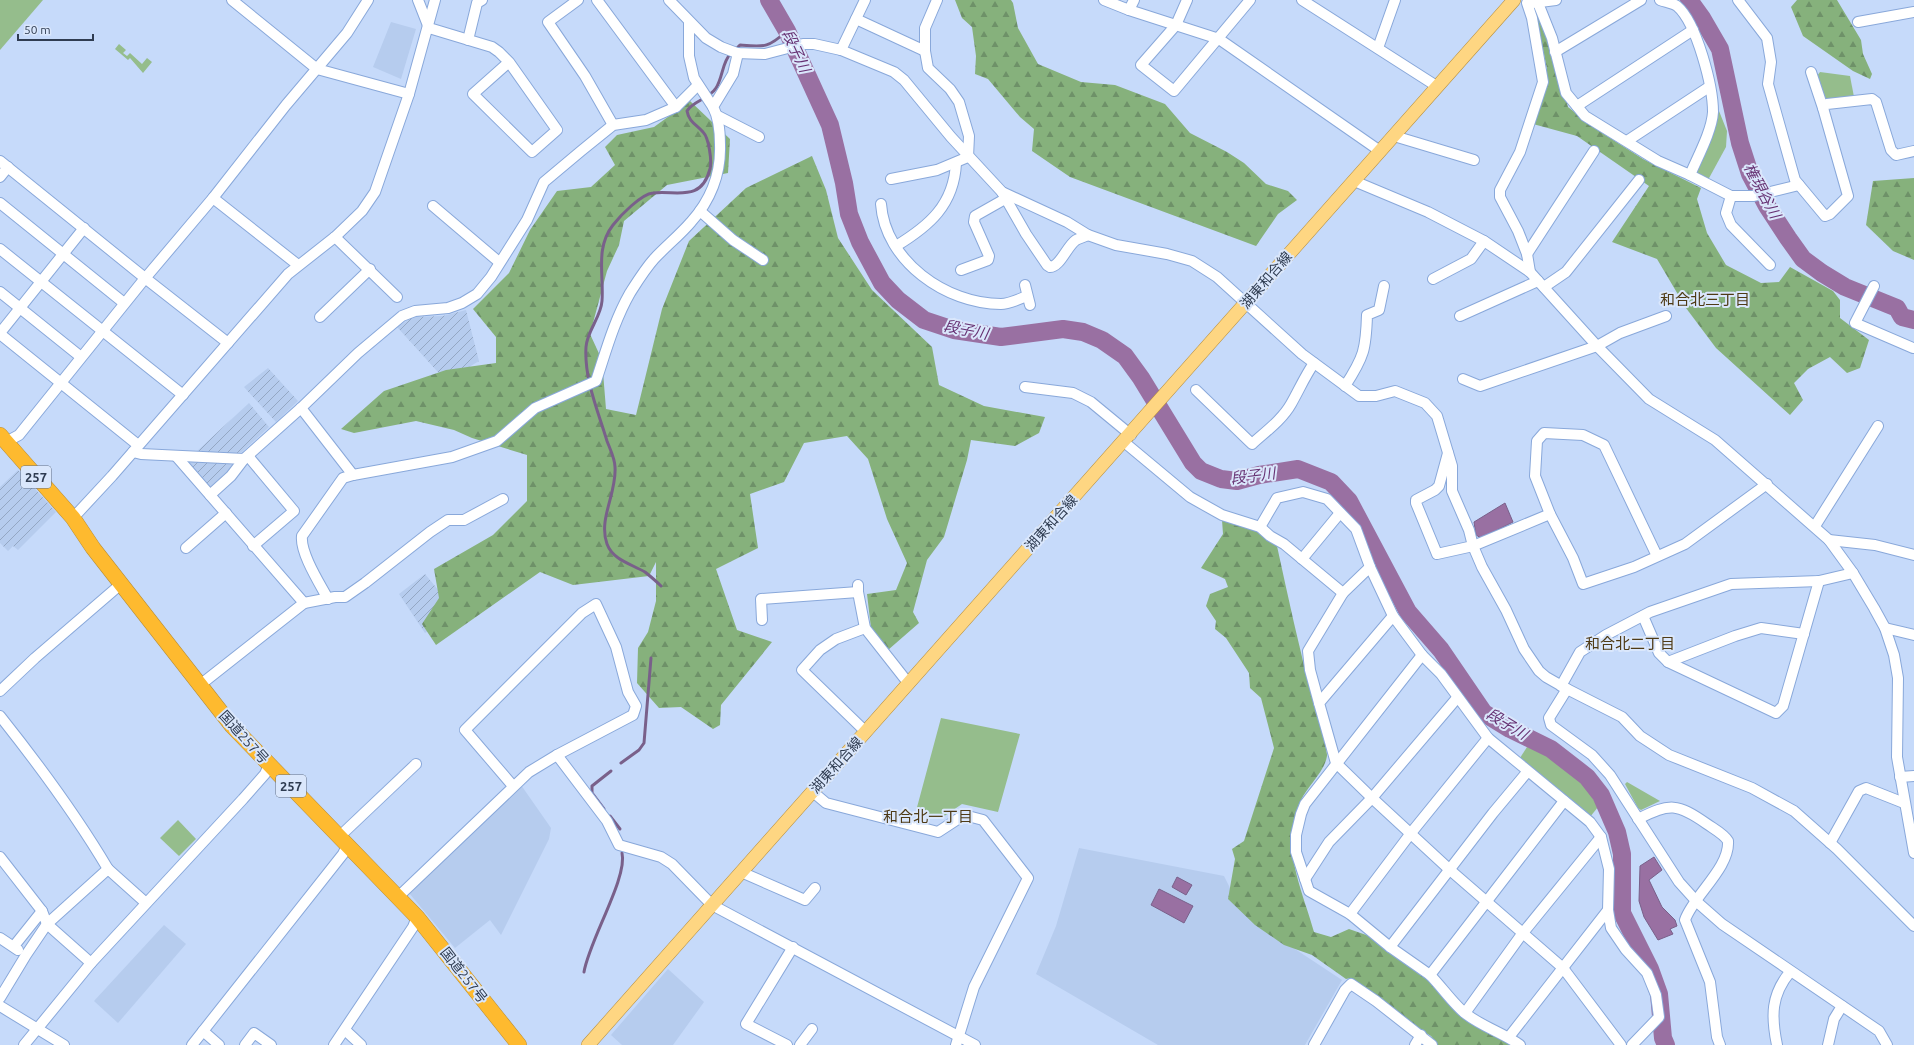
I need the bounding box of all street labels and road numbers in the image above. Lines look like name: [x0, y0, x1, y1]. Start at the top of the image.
street label: 湖東和合線: [1237, 248, 1295, 312]
road number: 257: [21, 466, 51, 488]
street label: 湖東和合線: [1022, 492, 1080, 554]
street label: 国道257号: [216, 707, 272, 767]
street label: 湖東和合線: [807, 734, 865, 796]
road number: 257: [276, 775, 306, 797]
street label: 国道257号: [437, 944, 491, 1006]

